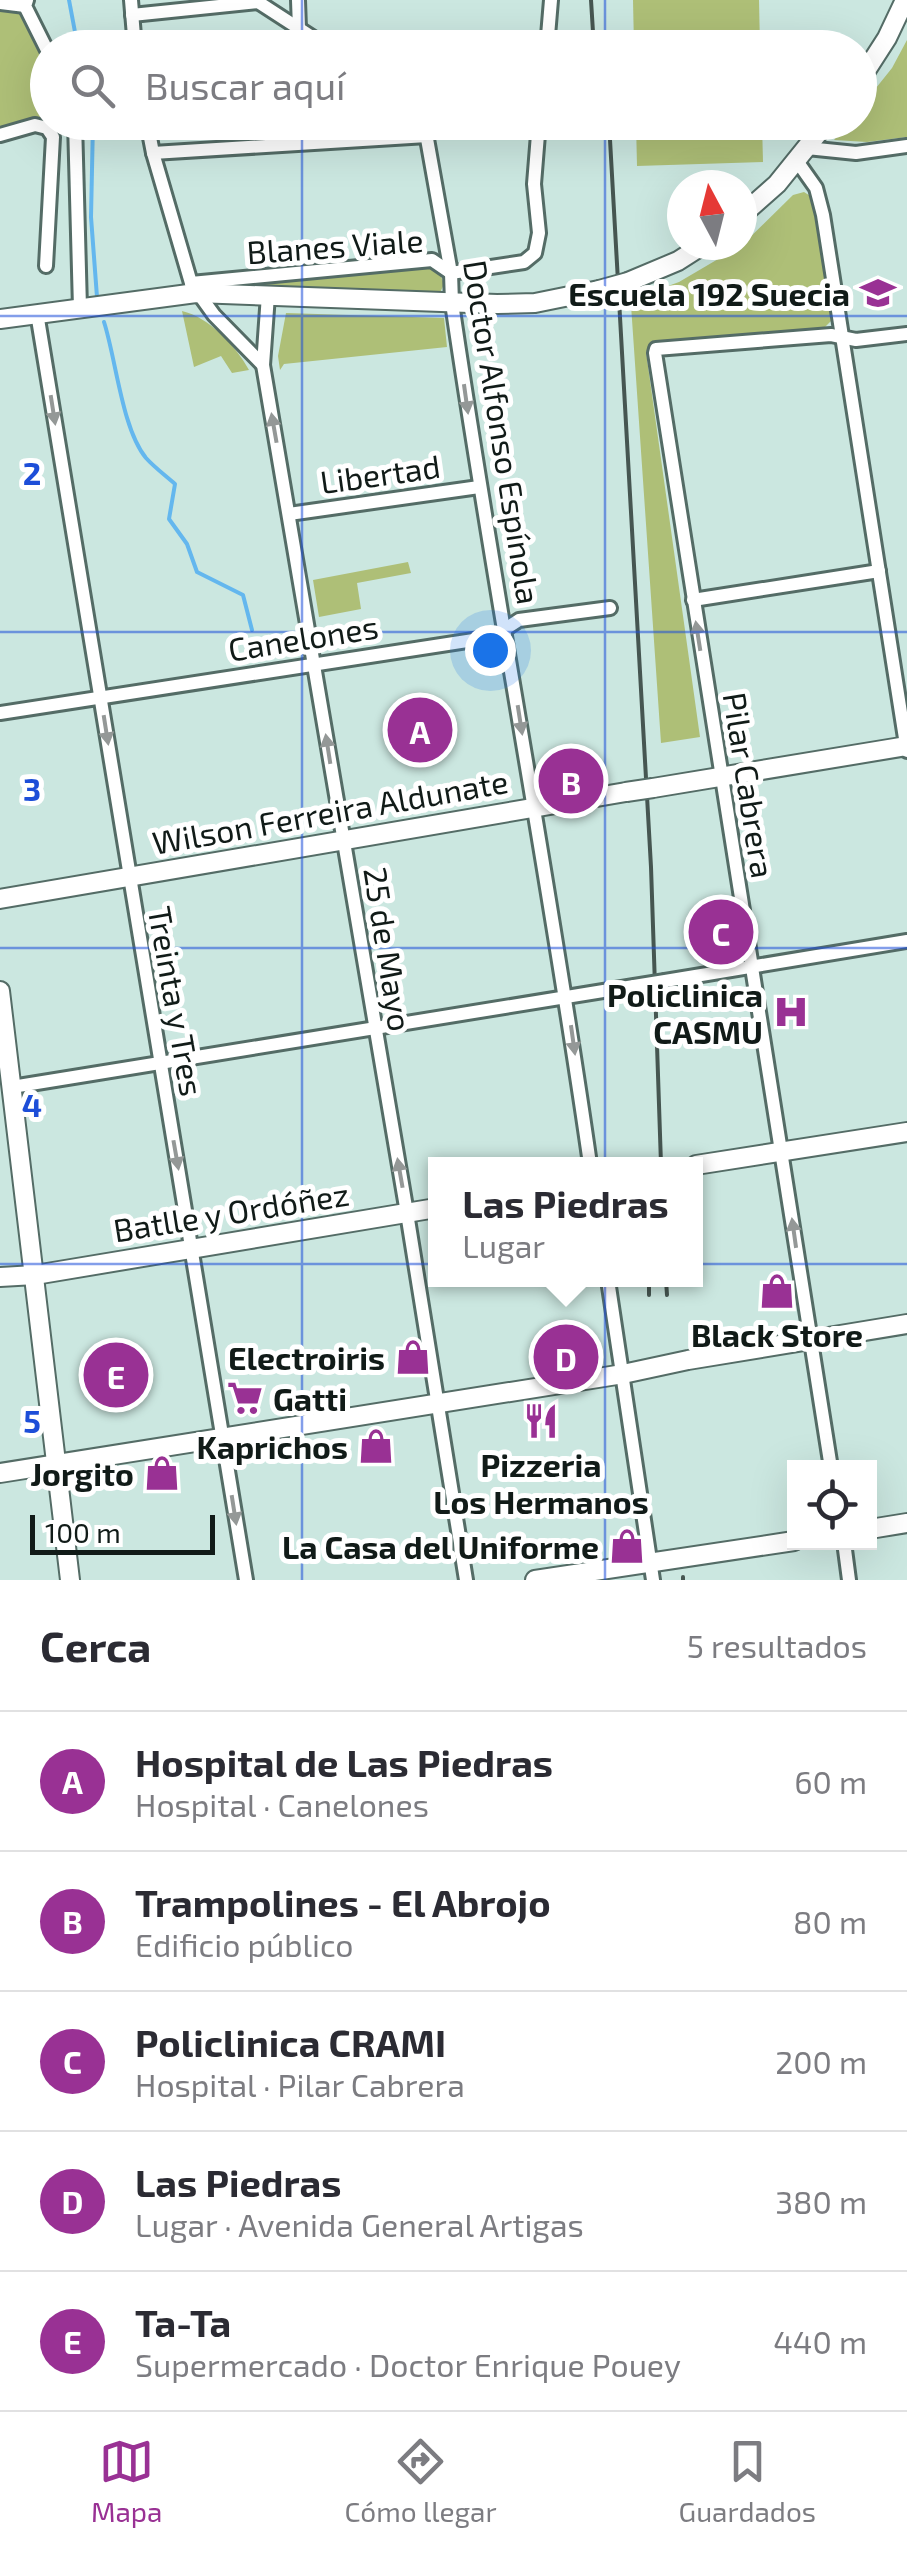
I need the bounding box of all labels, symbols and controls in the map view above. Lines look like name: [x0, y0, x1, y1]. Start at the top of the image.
search box: [30, 30, 877, 140]
icon: search: [65, 58, 120, 113]
text: Buscar aquí: [145, 62, 346, 108]
north arrow: [667, 170, 757, 260]
street label: Blanes Viale: [245, 220, 425, 270]
street label: Doctor Alfonso Espínola: [457, 257, 549, 607]
place label: Escuela 192 Suecia: [568, 274, 850, 312]
school or university icon: Escuela 192 Suecia: [859, 274, 897, 312]
one-way arrow: [458, 384, 474, 415]
one-way arrow: [46, 394, 61, 426]
one-way arrow: [266, 412, 281, 444]
street label: Libertad: [318, 446, 442, 500]
text: 2: [23, 453, 41, 491]
street label: Canelones: [225, 606, 381, 668]
one-way arrow: [690, 619, 706, 651]
your location: [465, 625, 516, 676]
street label: Pilar Cabrera: [717, 690, 783, 880]
pin: A: [388, 692, 452, 768]
one-way arrow: [513, 704, 528, 736]
one-way arrow: [98, 715, 114, 747]
one-way arrow: [320, 733, 335, 764]
pin: B: [538, 744, 604, 818]
street label: Wilson Ferreira Aldunate: [149, 761, 511, 861]
text: 3: [23, 769, 41, 807]
street label: 25 de Mayo: [357, 864, 421, 1034]
pin: C: [688, 894, 754, 970]
street label: Treinta y Tres: [142, 903, 212, 1099]
place label: Policlinica CASMU: [607, 975, 763, 1050]
hospital icon: Policlinica CASMU: [772, 993, 810, 1031]
one-way arrow: [565, 1025, 581, 1057]
text: 4: [22, 1085, 42, 1123]
one-way arrow: [169, 1139, 184, 1171]
one-way arrow: [392, 1157, 407, 1188]
popup: [428, 1157, 703, 1287]
street label: Batlle y Ordóñez: [110, 1174, 352, 1248]
text: Las Piedras: [462, 1180, 669, 1226]
one-way arrow: [785, 1217, 801, 1248]
text: Lugar: [462, 1226, 545, 1264]
shop icon: Black Store: [758, 1272, 796, 1310]
place label: Black Store: [691, 1315, 863, 1353]
pin: D: [534, 1320, 598, 1394]
pin: E: [84, 1338, 148, 1412]
place label: Electroiris: [228, 1338, 385, 1376]
shop icon: Electroiris: [394, 1338, 432, 1376]
supermarket icon: Gatti: [226, 1379, 264, 1417]
place label: Gatti: [273, 1379, 347, 1417]
text: 5: [23, 1401, 41, 1439]
restaurant icon: Pizzeria Los Hermanos: [522, 1402, 560, 1440]
place label: Kaprichos: [196, 1427, 348, 1465]
shop icon: Kaprichos: [357, 1427, 395, 1465]
place label: Pizzeria Los Hermanos: [433, 1445, 649, 1520]
place label: Jorgito: [30, 1454, 134, 1492]
shop icon: Jorgito: [143, 1454, 181, 1492]
map controls: [787, 1460, 877, 1550]
button: locate: [787, 1460, 877, 1550]
one-way arrow: [227, 1495, 243, 1526]
scale bar: [30, 1510, 215, 1554]
text: 100 m: [45, 1515, 121, 1549]
place label: La Casa del Uniforme: [282, 1527, 599, 1565]
shop icon: La Casa del Uniforme: [608, 1527, 646, 1565]
text: Cerca: [40, 1620, 151, 1670]
text: 5 resultados: [687, 1626, 867, 1664]
text: Hospital de Las Piedras: [135, 1739, 553, 1785]
text: A: [62, 1762, 83, 1800]
text: 60 m: [794, 1762, 867, 1800]
text: Hospital · Canelones: [135, 1785, 429, 1823]
text: Trampolines - El Abrojo: [135, 1879, 551, 1925]
text: B: [62, 1902, 83, 1940]
text: 80 m: [793, 1902, 867, 1940]
text: Edificio público: [135, 1925, 354, 1963]
text: Policlinica CRAMI: [135, 2019, 446, 2065]
text: C: [63, 2042, 82, 2080]
text: 200 m: [775, 2042, 867, 2080]
text: Hospital · Pilar Cabrera: [135, 2065, 465, 2103]
text: Las Piedras: [135, 2159, 341, 2205]
text: D: [62, 2182, 83, 2220]
text: 380 m: [775, 2182, 867, 2220]
text: Lugar · Avenida General Artigas: [135, 2205, 584, 2243]
text: Ta-Ta: [135, 2299, 231, 2345]
text: E: [63, 2322, 82, 2360]
text: 440 m: [773, 2322, 867, 2360]
text: Supermercado · Doctor Enrique Pouey: [135, 2345, 681, 2383]
tab: Mapa: [91, 2434, 162, 2528]
tab: Cómo llegar: [344, 2434, 497, 2528]
tab: Guardados: [679, 2434, 816, 2528]

